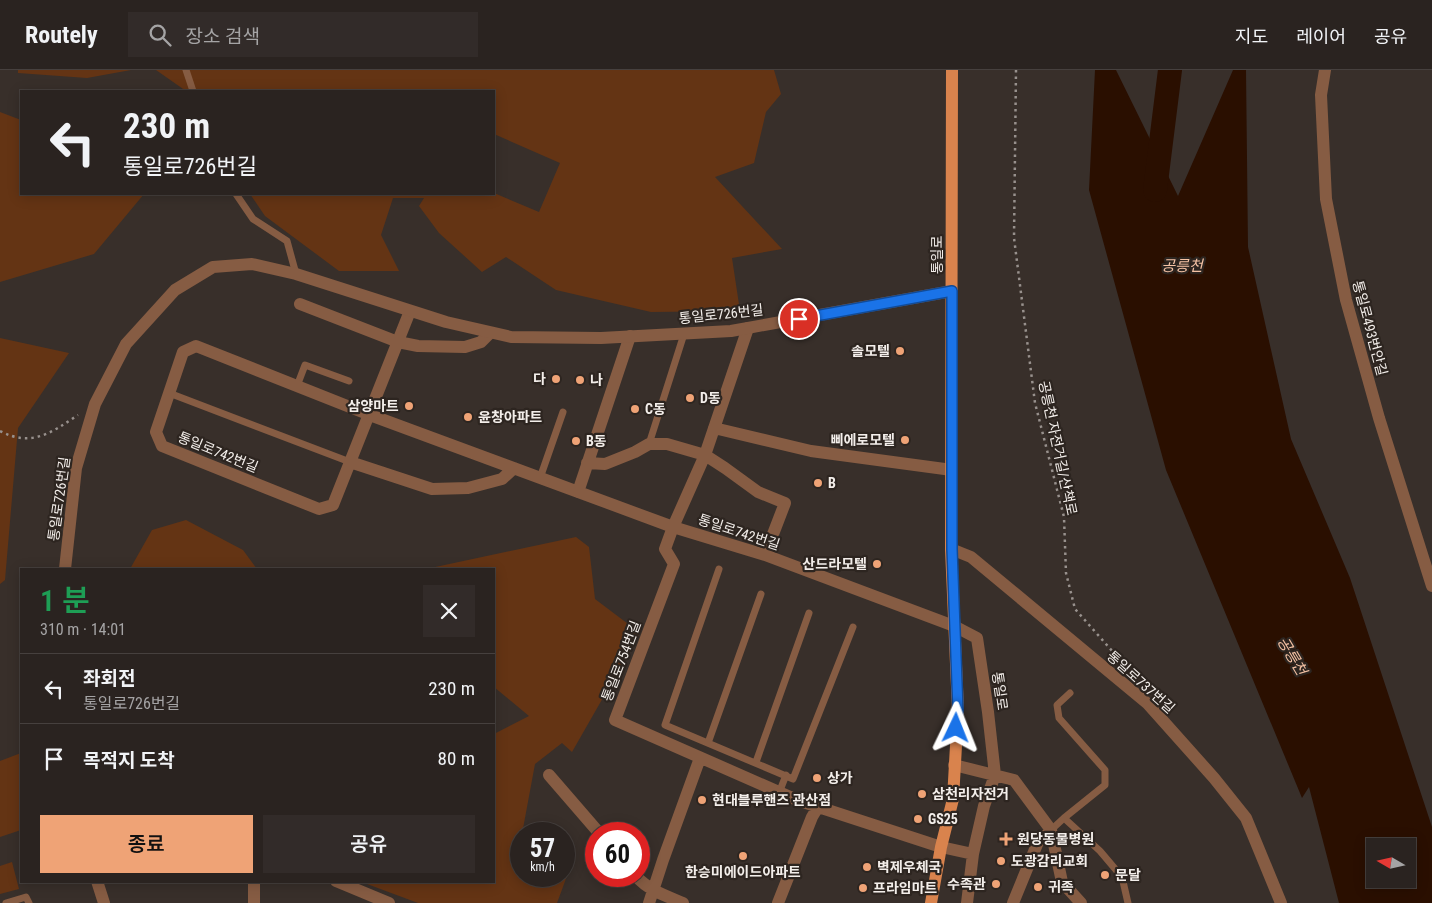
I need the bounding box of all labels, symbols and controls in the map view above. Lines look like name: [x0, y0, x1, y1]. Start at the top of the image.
search box: [128, 12, 478, 57]
text: Routely: [25, 21, 98, 49]
icon: search: [146, 21, 174, 49]
text: 장소 검색: [186, 25, 260, 48]
text: 지도: [1235, 26, 1268, 47]
text: 레이어: [1296, 26, 1346, 47]
text: 공유: [1374, 26, 1407, 47]
text: 230 m: [123, 106, 210, 147]
icon: left: [40, 110, 105, 175]
text: 통일로726번길: [123, 154, 257, 179]
street label: 통일로: [929, 236, 945, 274]
water label: 공릉천: [1161, 257, 1205, 275]
street label: 통일로493번안길: [1350, 279, 1390, 377]
pin: [778, 298, 820, 340]
street label: 통일로726번길: [678, 302, 764, 326]
icon: arrive: [785, 305, 813, 333]
place label: 솔모텔: [851, 343, 890, 359]
marker: 솔모텔: [894, 345, 906, 357]
place label: 다: [533, 371, 546, 387]
place label: 나: [590, 372, 603, 388]
marker: 다: [550, 373, 562, 385]
marker: 나: [574, 374, 586, 386]
street label: 공릉천 자전거길/산책로: [1036, 379, 1080, 517]
place label: D동: [700, 390, 721, 406]
marker: D동: [684, 392, 696, 404]
place label: 삼양마트: [347, 398, 399, 414]
marker: 삼양마트: [403, 400, 415, 412]
place label: C동: [645, 401, 666, 417]
marker: C동: [629, 403, 641, 415]
place label: 윤창아파트: [478, 409, 543, 425]
marker: 윤창아파트: [462, 411, 474, 423]
street label: 통일로742번길: [176, 429, 260, 475]
place label: 삐에로모텔: [831, 432, 895, 448]
place label: B동: [586, 433, 607, 449]
marker: 삐에로모텔: [899, 434, 911, 446]
marker: B동: [570, 435, 582, 447]
street label: 통일로726번길: [45, 456, 73, 542]
place label: B: [828, 475, 836, 491]
marker: B: [812, 477, 824, 489]
street label: 통일로742번길: [696, 511, 782, 553]
place label: 산드라모텔: [803, 556, 867, 572]
marker: 산드라모텔: [871, 558, 883, 570]
text: 1 분: [40, 583, 90, 618]
button: close: [423, 585, 475, 637]
street label: 통일로754번길: [598, 618, 644, 704]
text: 310 m · 14:01: [40, 620, 126, 639]
water label: 공릉천: [1274, 634, 1312, 680]
street label: 통일로737번길: [1104, 648, 1178, 716]
text: 좌회전: [83, 667, 135, 690]
street label: 통일로: [989, 671, 1011, 711]
icon: left: [40, 675, 68, 703]
text: 230 m: [428, 677, 475, 700]
text: 통일로726번길: [83, 694, 180, 713]
position arrow: [929, 701, 981, 753]
icon: arrive: [40, 745, 68, 773]
text: 80 m: [438, 747, 475, 770]
text: 목적지 도착: [83, 749, 175, 772]
place label: 상가: [827, 770, 853, 786]
marker: 상가: [811, 772, 823, 784]
place label: 삼천리자전거: [932, 786, 1009, 802]
marker: 삼천리자전거: [916, 788, 928, 800]
place label: 현대블루핸즈 관산점: [712, 792, 831, 808]
marker: 현대블루핸즈 관산점: [696, 794, 708, 806]
place label: GS25: [928, 811, 958, 827]
marker: GS25: [912, 813, 924, 825]
button: 종료: [40, 815, 253, 873]
button: 공유: [263, 815, 475, 873]
speed limit sign: 60: [585, 822, 650, 887]
place label: 원당동물병원: [1017, 831, 1094, 847]
marker: 원당동물병원: [999, 832, 1013, 846]
text: 57: [530, 834, 555, 863]
north arrow: [1366, 838, 1416, 888]
map controls: [1366, 838, 1416, 888]
marker: 한승미에이드아파트: [737, 850, 749, 862]
place label: 도광감리교회: [1011, 853, 1088, 869]
marker: 도광감리교회: [995, 855, 1007, 867]
place label: 벽제우체국: [877, 859, 942, 875]
text: km/h: [530, 860, 555, 874]
marker: 벽제우체국: [861, 861, 873, 873]
place label: 한승미에이드아파트: [685, 864, 801, 880]
place label: 문달: [1115, 867, 1141, 883]
marker: 문달: [1099, 869, 1111, 881]
place label: 수족관: [947, 876, 986, 892]
marker: 수족관: [990, 878, 1002, 890]
place label: 귀족: [1048, 879, 1074, 895]
place label: 프라임마트: [873, 880, 938, 896]
marker: 귀족: [1032, 881, 1044, 893]
marker: 프라임마트: [857, 882, 869, 894]

